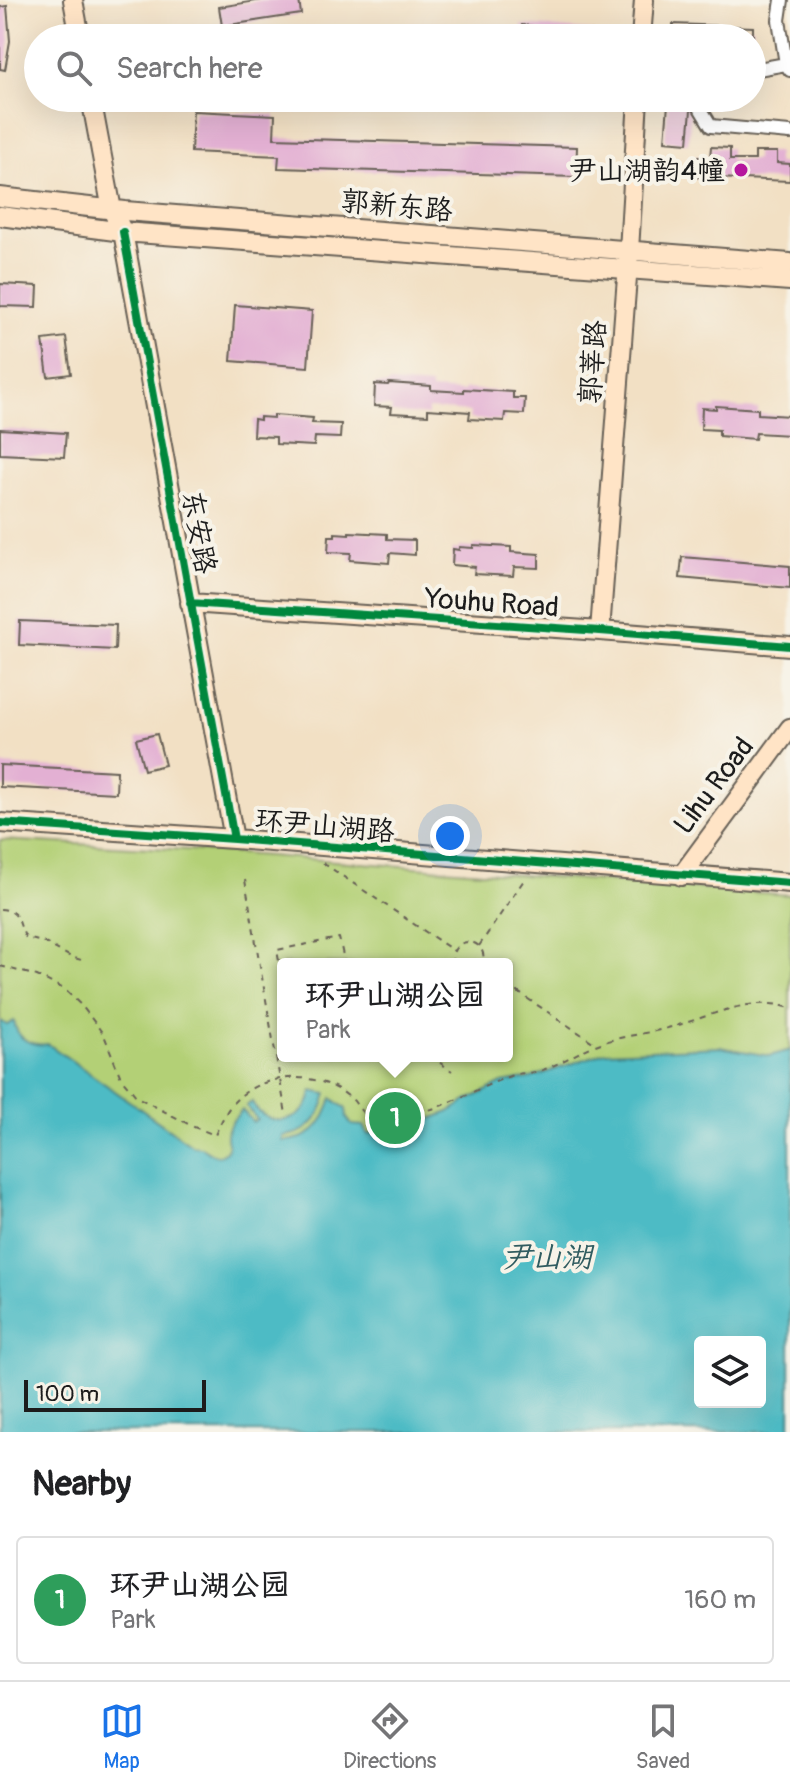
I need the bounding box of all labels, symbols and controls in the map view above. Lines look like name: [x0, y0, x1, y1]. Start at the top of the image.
search box: [24, 24, 766, 112]
icon: search: [52, 46, 96, 90]
text: Search here: [116, 50, 263, 87]
place label: 尹山湖韵4幢: [569, 154, 725, 189]
marker: 尹山湖韵4幢: [732, 161, 750, 179]
street label: 郭新东路: [340, 184, 454, 229]
street label: 郭莘路: [573, 319, 614, 405]
street label: 东安路: [174, 488, 223, 577]
street label: Youhu Road: [423, 581, 560, 626]
street label: Lihu Road: [667, 731, 762, 841]
street label: 环尹山湖路: [254, 803, 396, 850]
your location: [430, 816, 470, 856]
popup: [277, 958, 513, 1062]
text: 环尹山湖公园: [305, 977, 485, 1014]
text: Park: [305, 1014, 351, 1046]
pin: 1: [369, 1088, 421, 1148]
water label: 尹山湖: [502, 1239, 595, 1276]
map controls: [694, 1336, 766, 1408]
button: layers: [694, 1336, 766, 1408]
scale bar: [24, 1376, 206, 1412]
text: 100 m: [36, 1380, 99, 1408]
text: Nearby: [32, 1463, 131, 1506]
text: 环尹山湖公园: [110, 1567, 290, 1604]
text: 1: [55, 1584, 65, 1616]
text: 160 m: [684, 1584, 756, 1616]
text: Park: [110, 1604, 156, 1636]
tab: Map: [100, 1699, 144, 1775]
tab: Directions: [343, 1699, 436, 1775]
tab: Saved: [636, 1699, 690, 1775]

